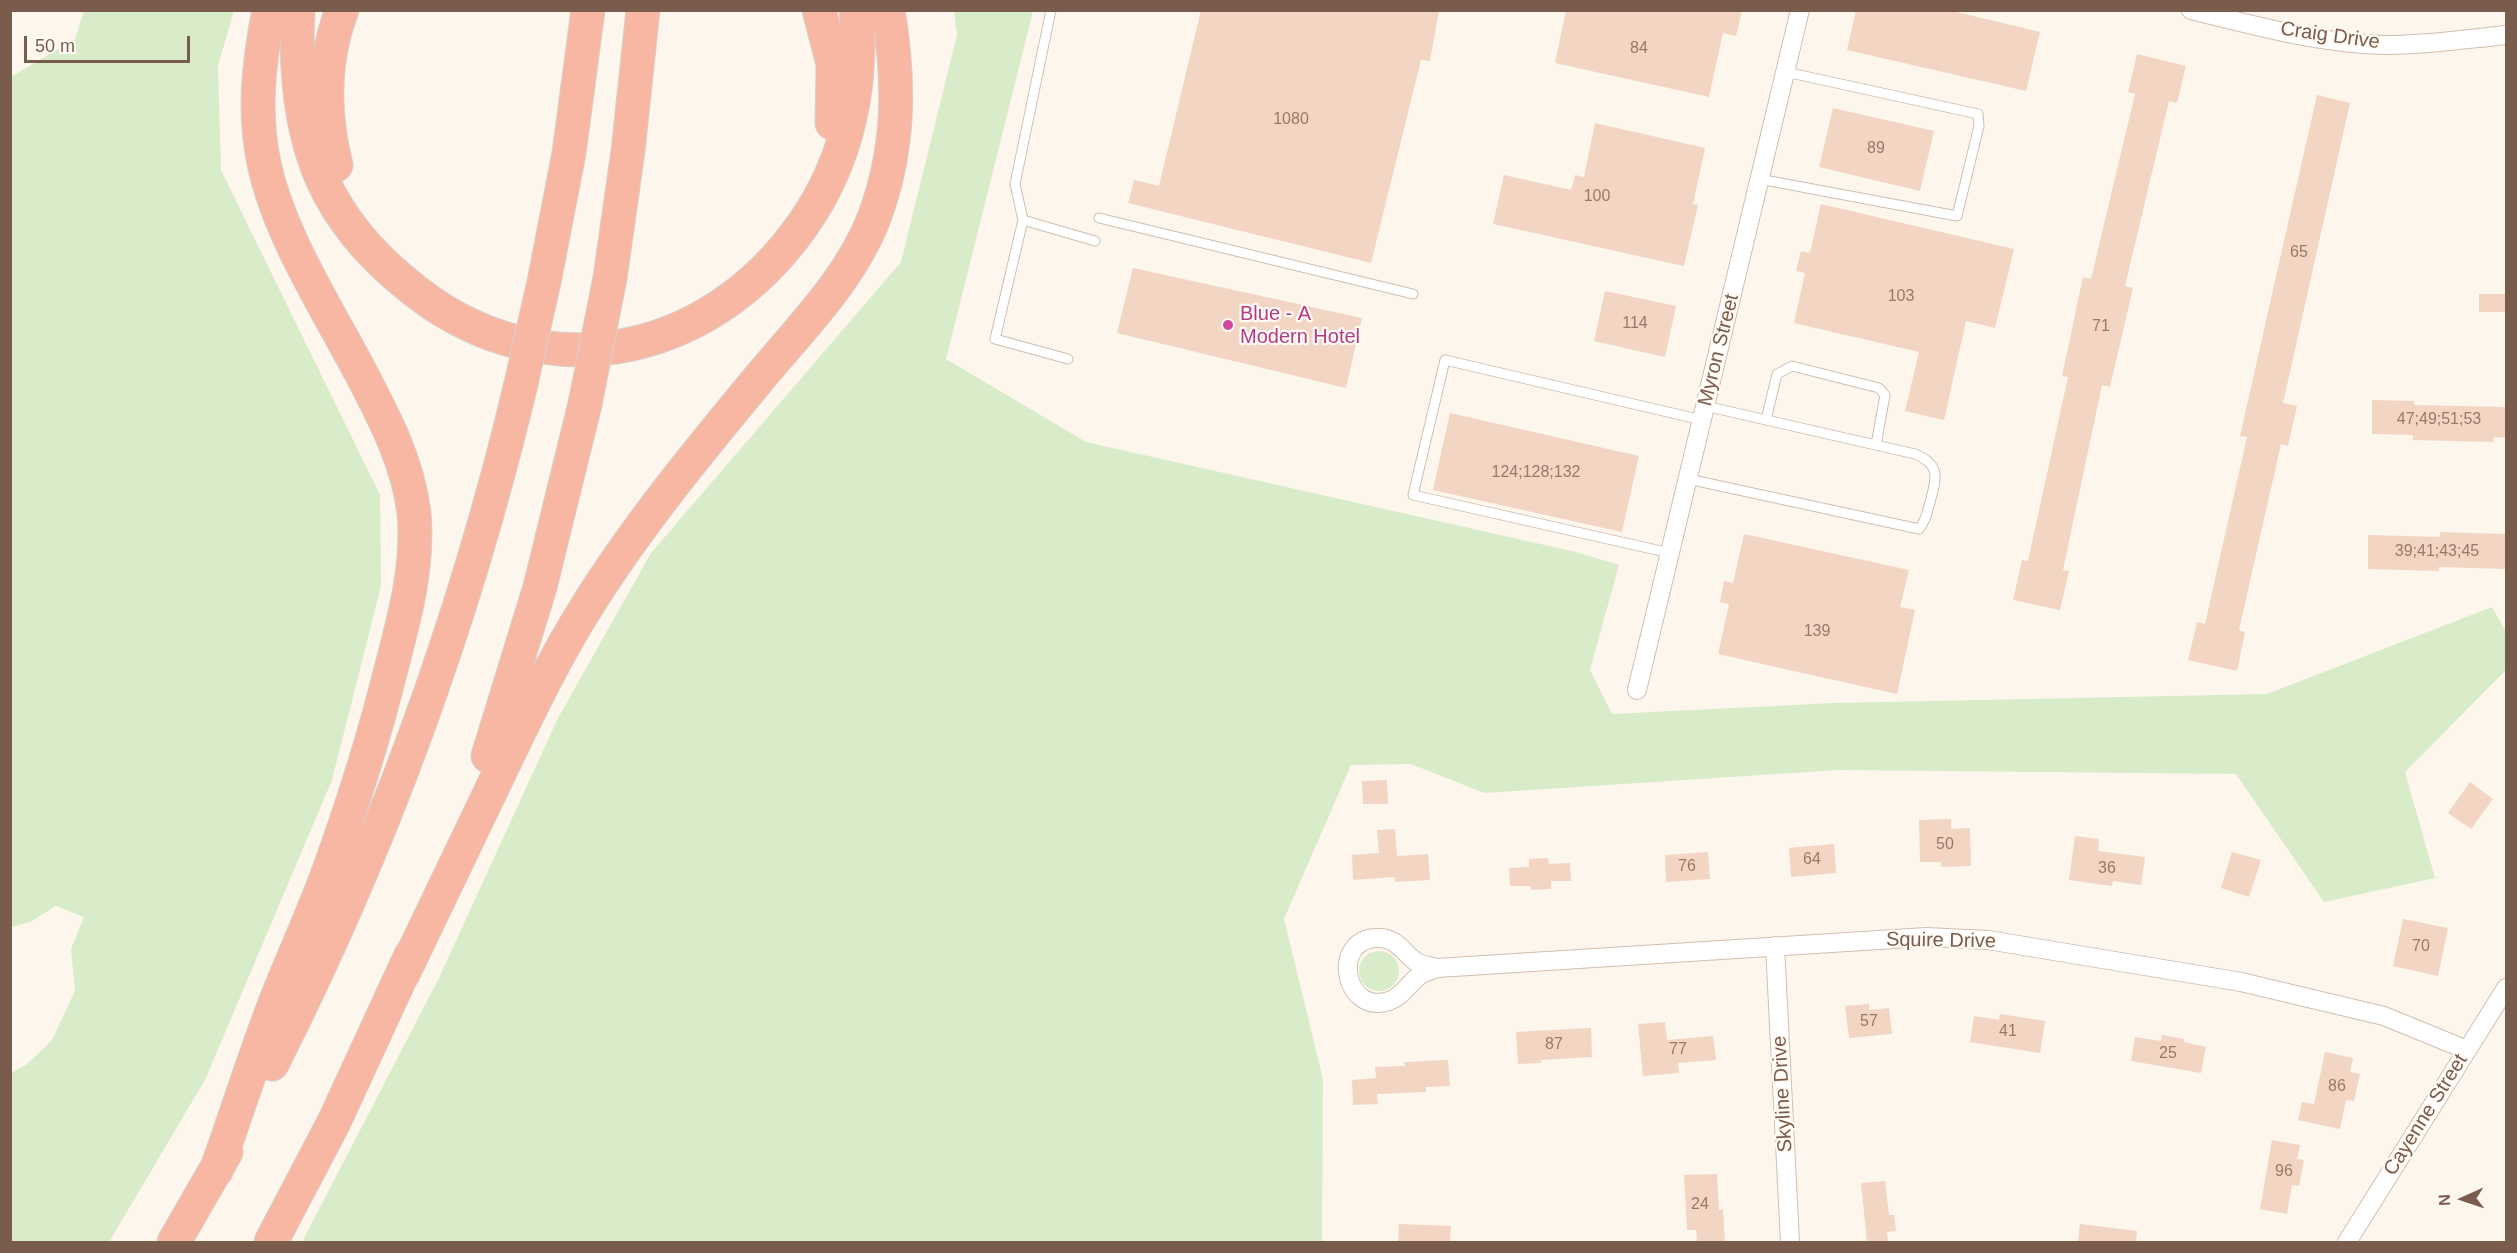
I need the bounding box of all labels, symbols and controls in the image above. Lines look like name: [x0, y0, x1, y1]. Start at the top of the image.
street label: Craig Drive: [2279, 17, 2381, 55]
scale bar: [27, 24, 194, 62]
text: 50 m: [35, 36, 75, 56]
house number: 84: [1630, 39, 1648, 59]
house number: 1080: [1273, 110, 1309, 130]
house number: 89: [1867, 139, 1885, 159]
house number: 100: [1584, 187, 1610, 207]
house number: 65: [2290, 243, 2308, 263]
house number: 103: [1888, 287, 1914, 307]
street label: Myron Street: [1694, 292, 1744, 408]
place label: Blue - A Modern Hotel: [1240, 302, 1360, 349]
house number: 114: [1622, 314, 1648, 334]
house number: 71: [2092, 317, 2110, 337]
marker: Blue - A Modern Hotel: [1221, 318, 1235, 332]
house number: 47;49;51;53: [2397, 410, 2481, 430]
house number: 124;128;132: [1492, 463, 1580, 483]
house number: 39;41;43;45: [2395, 542, 2479, 562]
house number: 139: [1804, 622, 1830, 642]
house number: 50: [1936, 835, 1954, 855]
house number: 64: [1803, 850, 1821, 870]
house number: 76: [1678, 857, 1696, 877]
house number: 36: [2098, 859, 2116, 879]
street label: Squire Drive: [1886, 928, 1996, 954]
house number: 70: [2412, 937, 2430, 957]
house number: 57: [1860, 1012, 1878, 1032]
house number: 41: [1999, 1022, 2017, 1042]
house number: 87: [1545, 1035, 1563, 1055]
street label: Skyline Drive: [1768, 1035, 1798, 1153]
house number: 77: [1669, 1040, 1687, 1060]
house number: 25: [2159, 1044, 2177, 1064]
street label: Cayenne Street: [2379, 1050, 2473, 1180]
house number: 86: [2328, 1077, 2346, 1097]
house number: 96: [2275, 1162, 2293, 1182]
north arrow: [2433, 1169, 2493, 1229]
text: N: [2436, 1194, 2453, 1206]
house number: 24: [1691, 1195, 1709, 1215]

